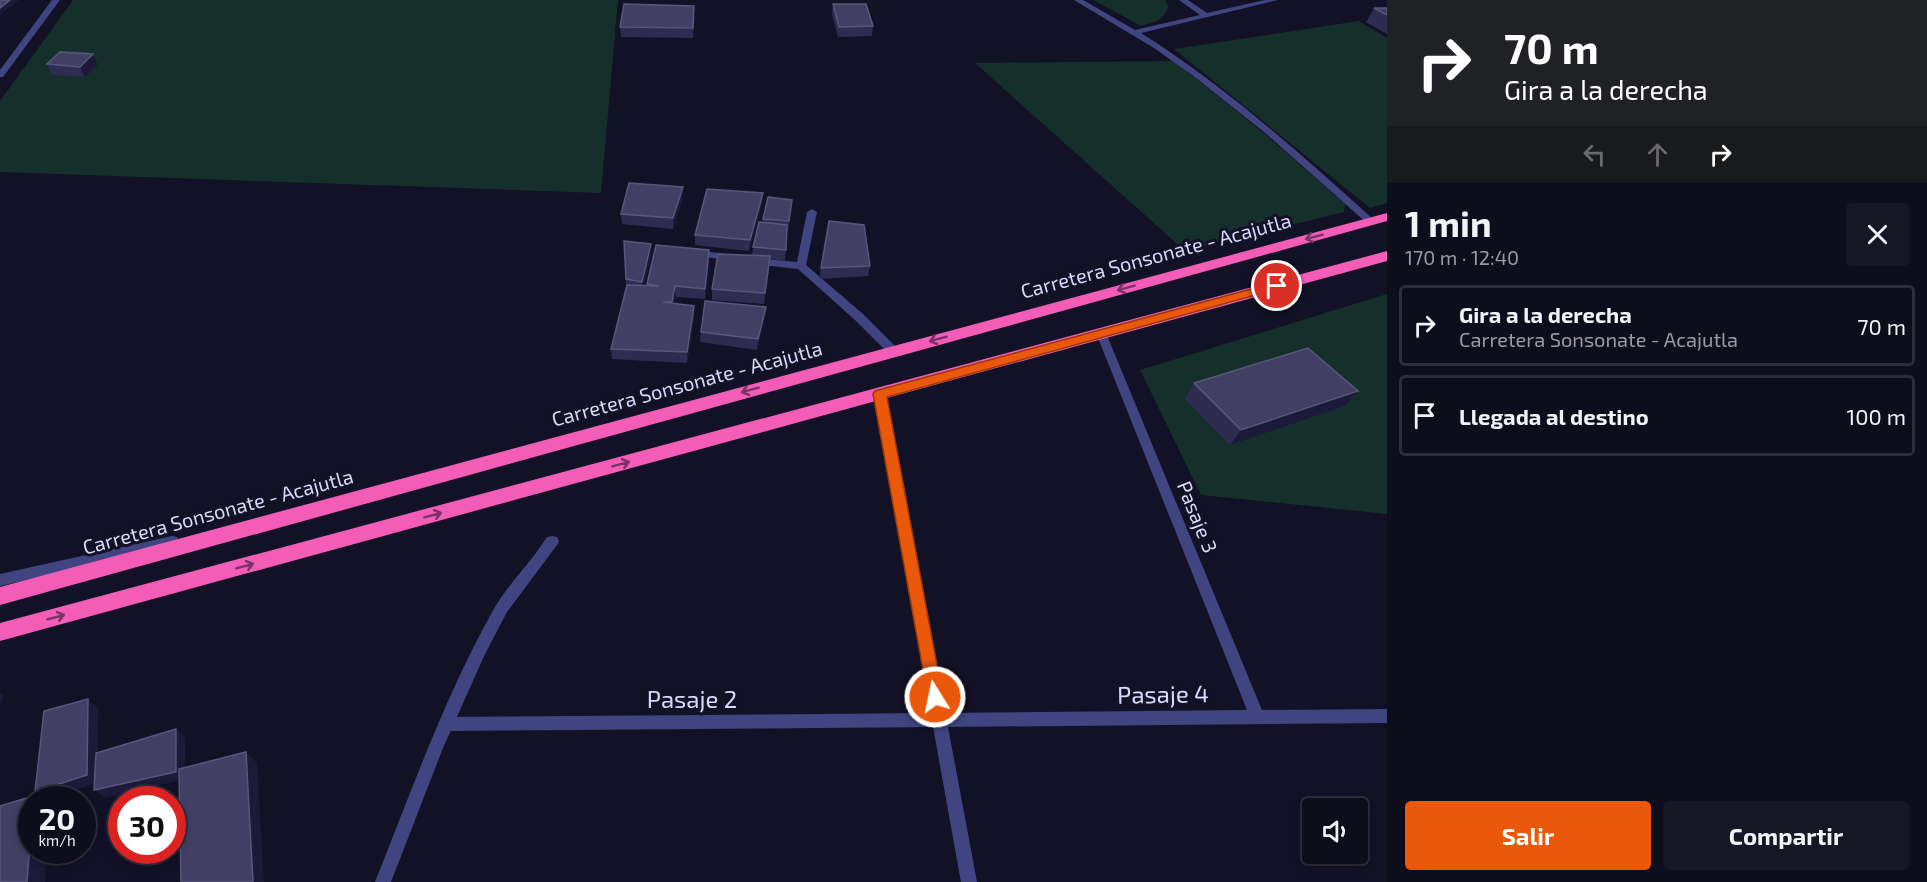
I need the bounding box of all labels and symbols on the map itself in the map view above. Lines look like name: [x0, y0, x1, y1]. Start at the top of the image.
street label: Carretera Sonsonate - Acajutla: [1018, 207, 1294, 303]
one-way arrow: [1305, 232, 1324, 243]
pin: [1251, 260, 1302, 311]
one-way arrow: [1117, 283, 1136, 294]
one-way arrow: [929, 333, 948, 345]
street label: Carretera Sonsonate - Acajutla: [549, 335, 825, 431]
one-way arrow: [741, 385, 760, 396]
one-way arrow: [611, 458, 630, 469]
street label: Carretera Sonsonate - Acajutla: [80, 463, 356, 559]
street label: Pasaje 3: [1173, 477, 1223, 556]
one-way arrow: [423, 509, 442, 520]
one-way arrow: [235, 560, 254, 571]
one-way arrow: [47, 610, 66, 622]
position arrow: [903, 665, 967, 729]
street label: Pasaje 4: [1117, 678, 1209, 709]
street label: Pasaje 2: [647, 684, 737, 713]
speed limit sign: 30: [108, 786, 186, 864]

